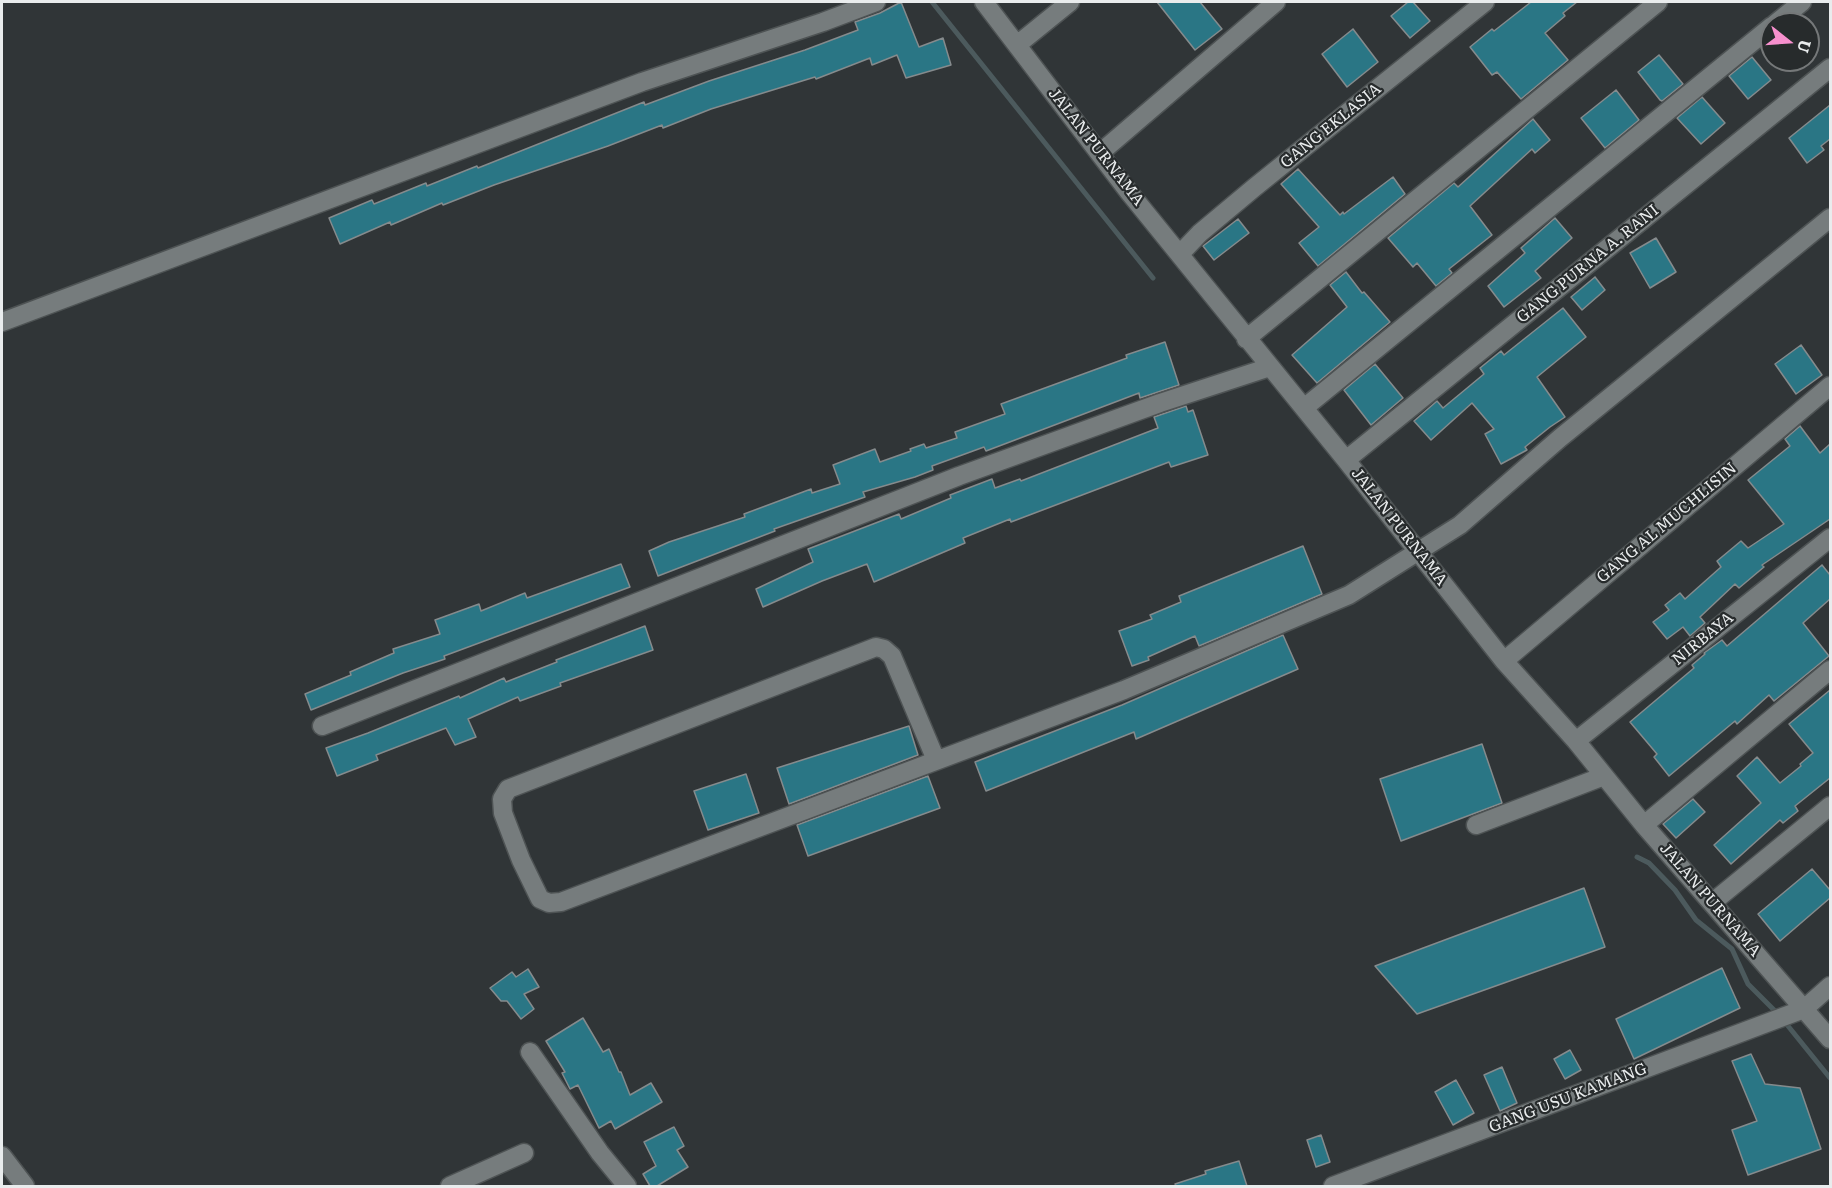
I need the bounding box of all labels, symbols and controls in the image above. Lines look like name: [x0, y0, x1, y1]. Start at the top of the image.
north arrow: [1760, 12, 1820, 72]
text: U: [1792, 37, 1819, 56]
street label: GANG EKLASIA: [1277, 79, 1385, 173]
street label: JALAN PURNAMA: [1044, 84, 1148, 210]
street label: GANG PURNA A. RANI: [1513, 201, 1663, 327]
street label: GANG AL MUCHLISIN: [1593, 459, 1741, 587]
street label: JALAN PURNAMA: [1347, 464, 1451, 590]
street label: NIRBAYA: [1668, 608, 1738, 670]
street label: JALAN PURNAMA: [1655, 839, 1765, 961]
street label: GANG USU KAMANG: [1486, 1059, 1650, 1137]

